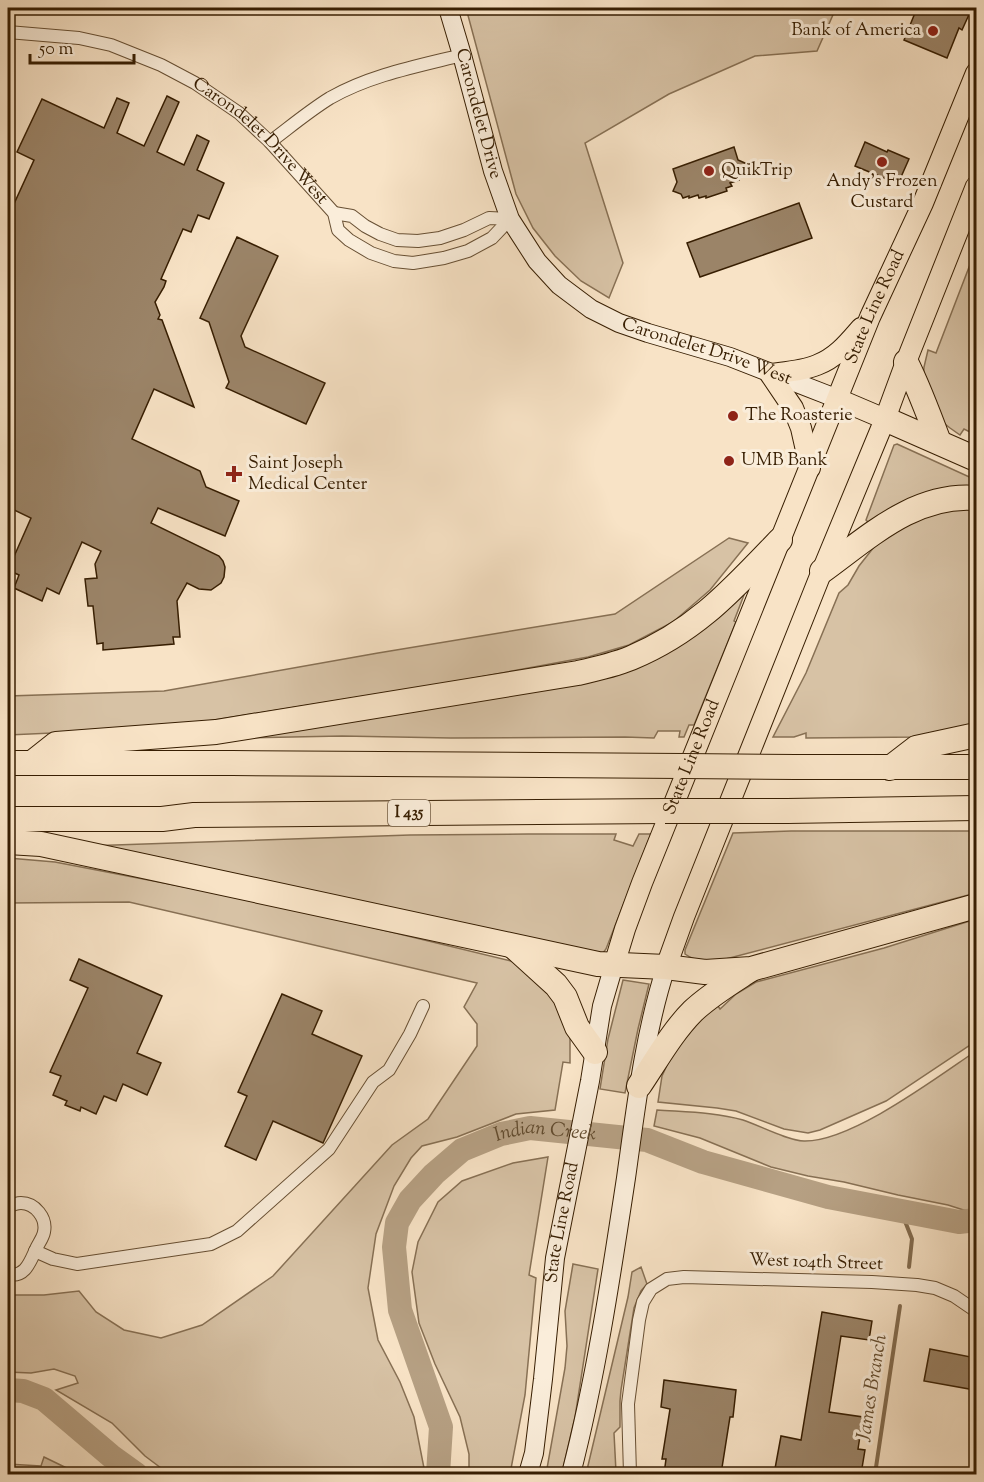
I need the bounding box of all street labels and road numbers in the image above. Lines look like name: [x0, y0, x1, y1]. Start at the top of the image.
street label: Carondelet Drive: [448, 46, 508, 183]
street label: Carondelet Drive West: [187, 72, 334, 211]
street label: State Line Road: [839, 246, 912, 368]
street label: Carondelet Drive West: [618, 312, 795, 393]
street label: State Line Road: [658, 696, 728, 819]
road number: I 435: [388, 800, 430, 826]
street label: State Line Road: [540, 1160, 587, 1284]
street label: West 104th Street: [748, 1248, 884, 1278]

